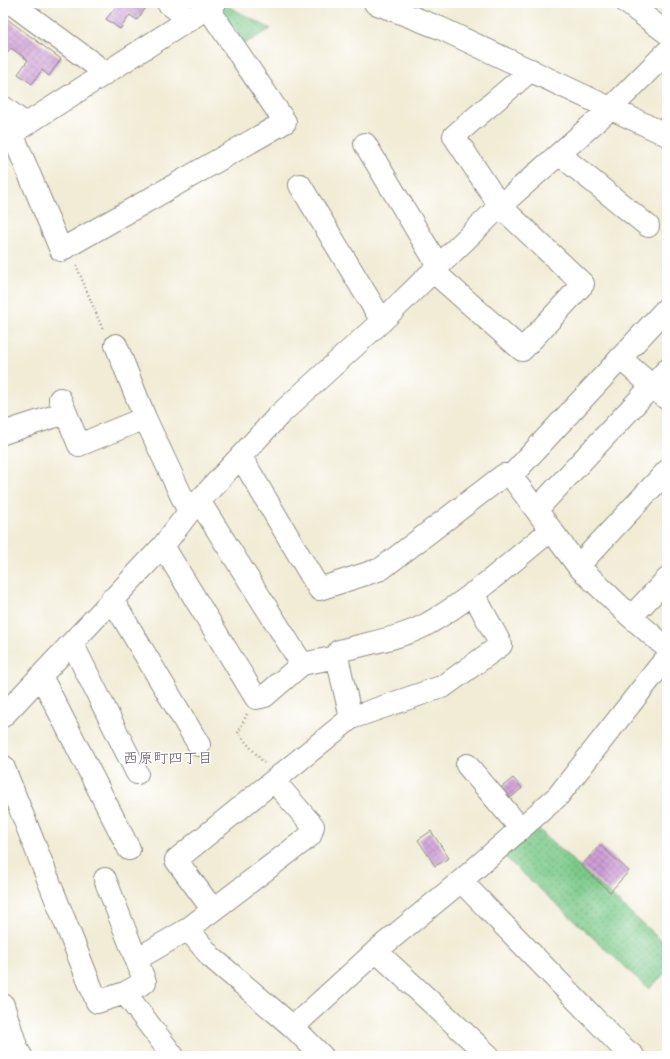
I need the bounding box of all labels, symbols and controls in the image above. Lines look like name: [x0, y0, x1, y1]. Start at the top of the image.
district label: 西原町四丁目: [123, 749, 213, 768]

